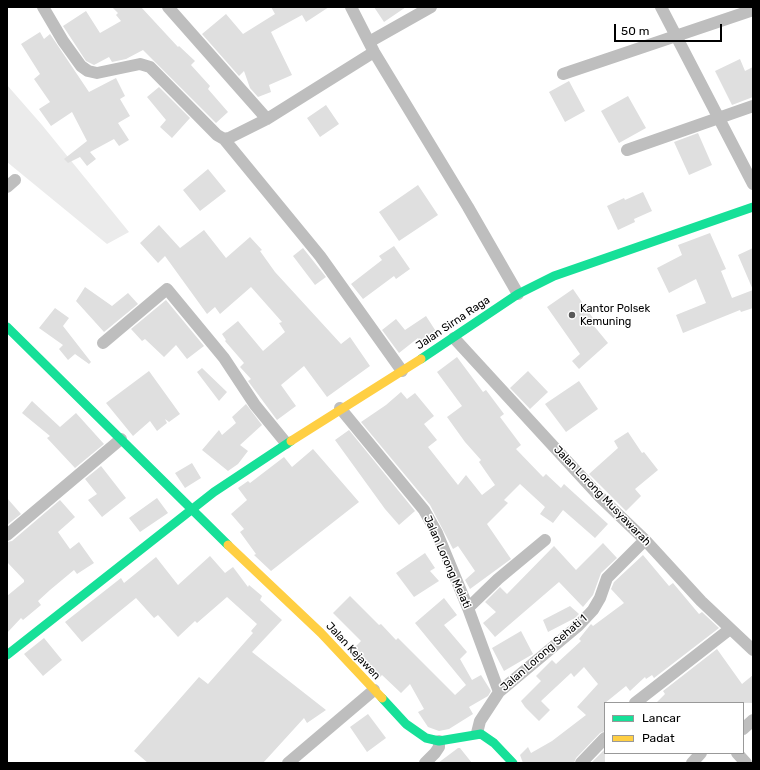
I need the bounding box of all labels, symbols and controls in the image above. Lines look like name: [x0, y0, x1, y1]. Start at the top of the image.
scale bar: [616, 16, 724, 42]
text: 50 m: [621, 24, 649, 38]
street label: Jalan Sirna Raga: [414, 293, 492, 353]
place label: Kantor Polsek Kemuning: [580, 302, 650, 328]
marker: Kantor Polsek Kemuning: [567, 310, 577, 320]
street label: Jalan Lorong Musyawarah: [551, 443, 653, 549]
street label: Jalan Lorong Melati: [421, 513, 473, 611]
street label: Jalan Lorong Sehati 1: [498, 612, 590, 694]
street label: Jalan Kejawen: [323, 619, 383, 683]
legend: [604, 702, 744, 754]
text: Lancar: [642, 711, 680, 725]
text: Padat: [642, 731, 675, 745]

